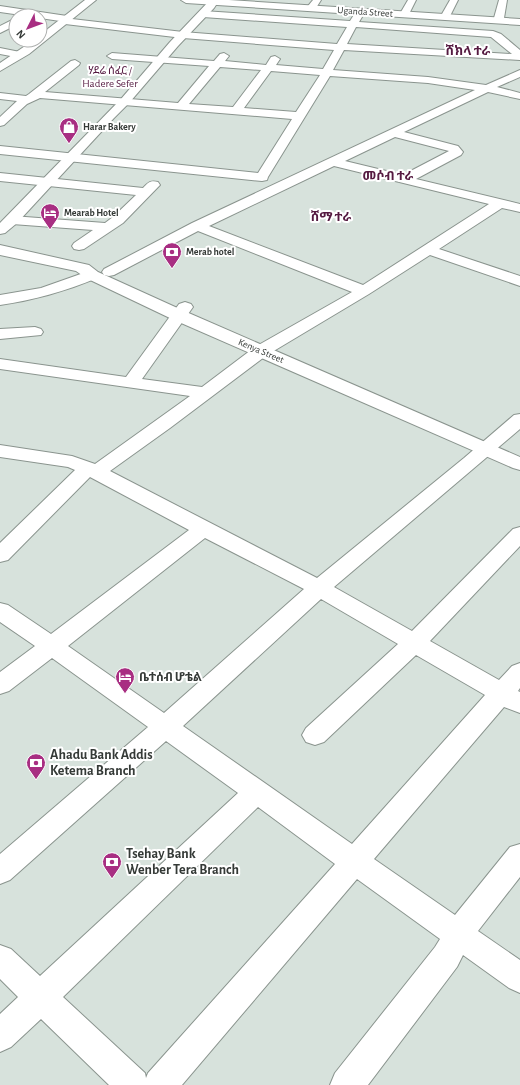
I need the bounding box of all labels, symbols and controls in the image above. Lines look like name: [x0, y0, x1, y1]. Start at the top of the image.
street label: Uganda Street: [337, 5, 394, 19]
north arrow: [8, 8, 48, 48]
text: N: [14, 28, 28, 41]
district label: ሸክላ ተራ: [446, 44, 491, 58]
district label: ሃደሬ ሰፈር / Hadere Sefer: [82, 65, 138, 89]
shop icon: Harar Bakery: [58, 116, 80, 144]
place label: Harar Bakery: [83, 122, 136, 132]
district label: መሶብ ተራ: [363, 170, 414, 183]
hotel icon: Mearab Hotel: [39, 202, 61, 230]
place label: Mearab Hotel: [64, 208, 119, 218]
district label: ሸማ ተራ: [311, 210, 351, 224]
bank icon: Merab hotel: [161, 241, 183, 269]
place label: Merab hotel: [186, 247, 234, 257]
street label: Kenya Street: [237, 337, 286, 365]
hotel icon: ቤተሰብ ሆቴል: [114, 666, 136, 694]
place label: ቤተሰብ ሆቴል: [139, 671, 202, 683]
place label: Ahadu Bank Addis Ketema Branch: [50, 748, 153, 778]
bank icon: Ahadu Bank Addis Ketema Branch: [25, 752, 47, 780]
place label: Tsehay Bank Wenber Tera Branch: [126, 847, 239, 877]
bank icon: Tsehay Bank Wenber Tera Branch: [101, 851, 123, 879]

